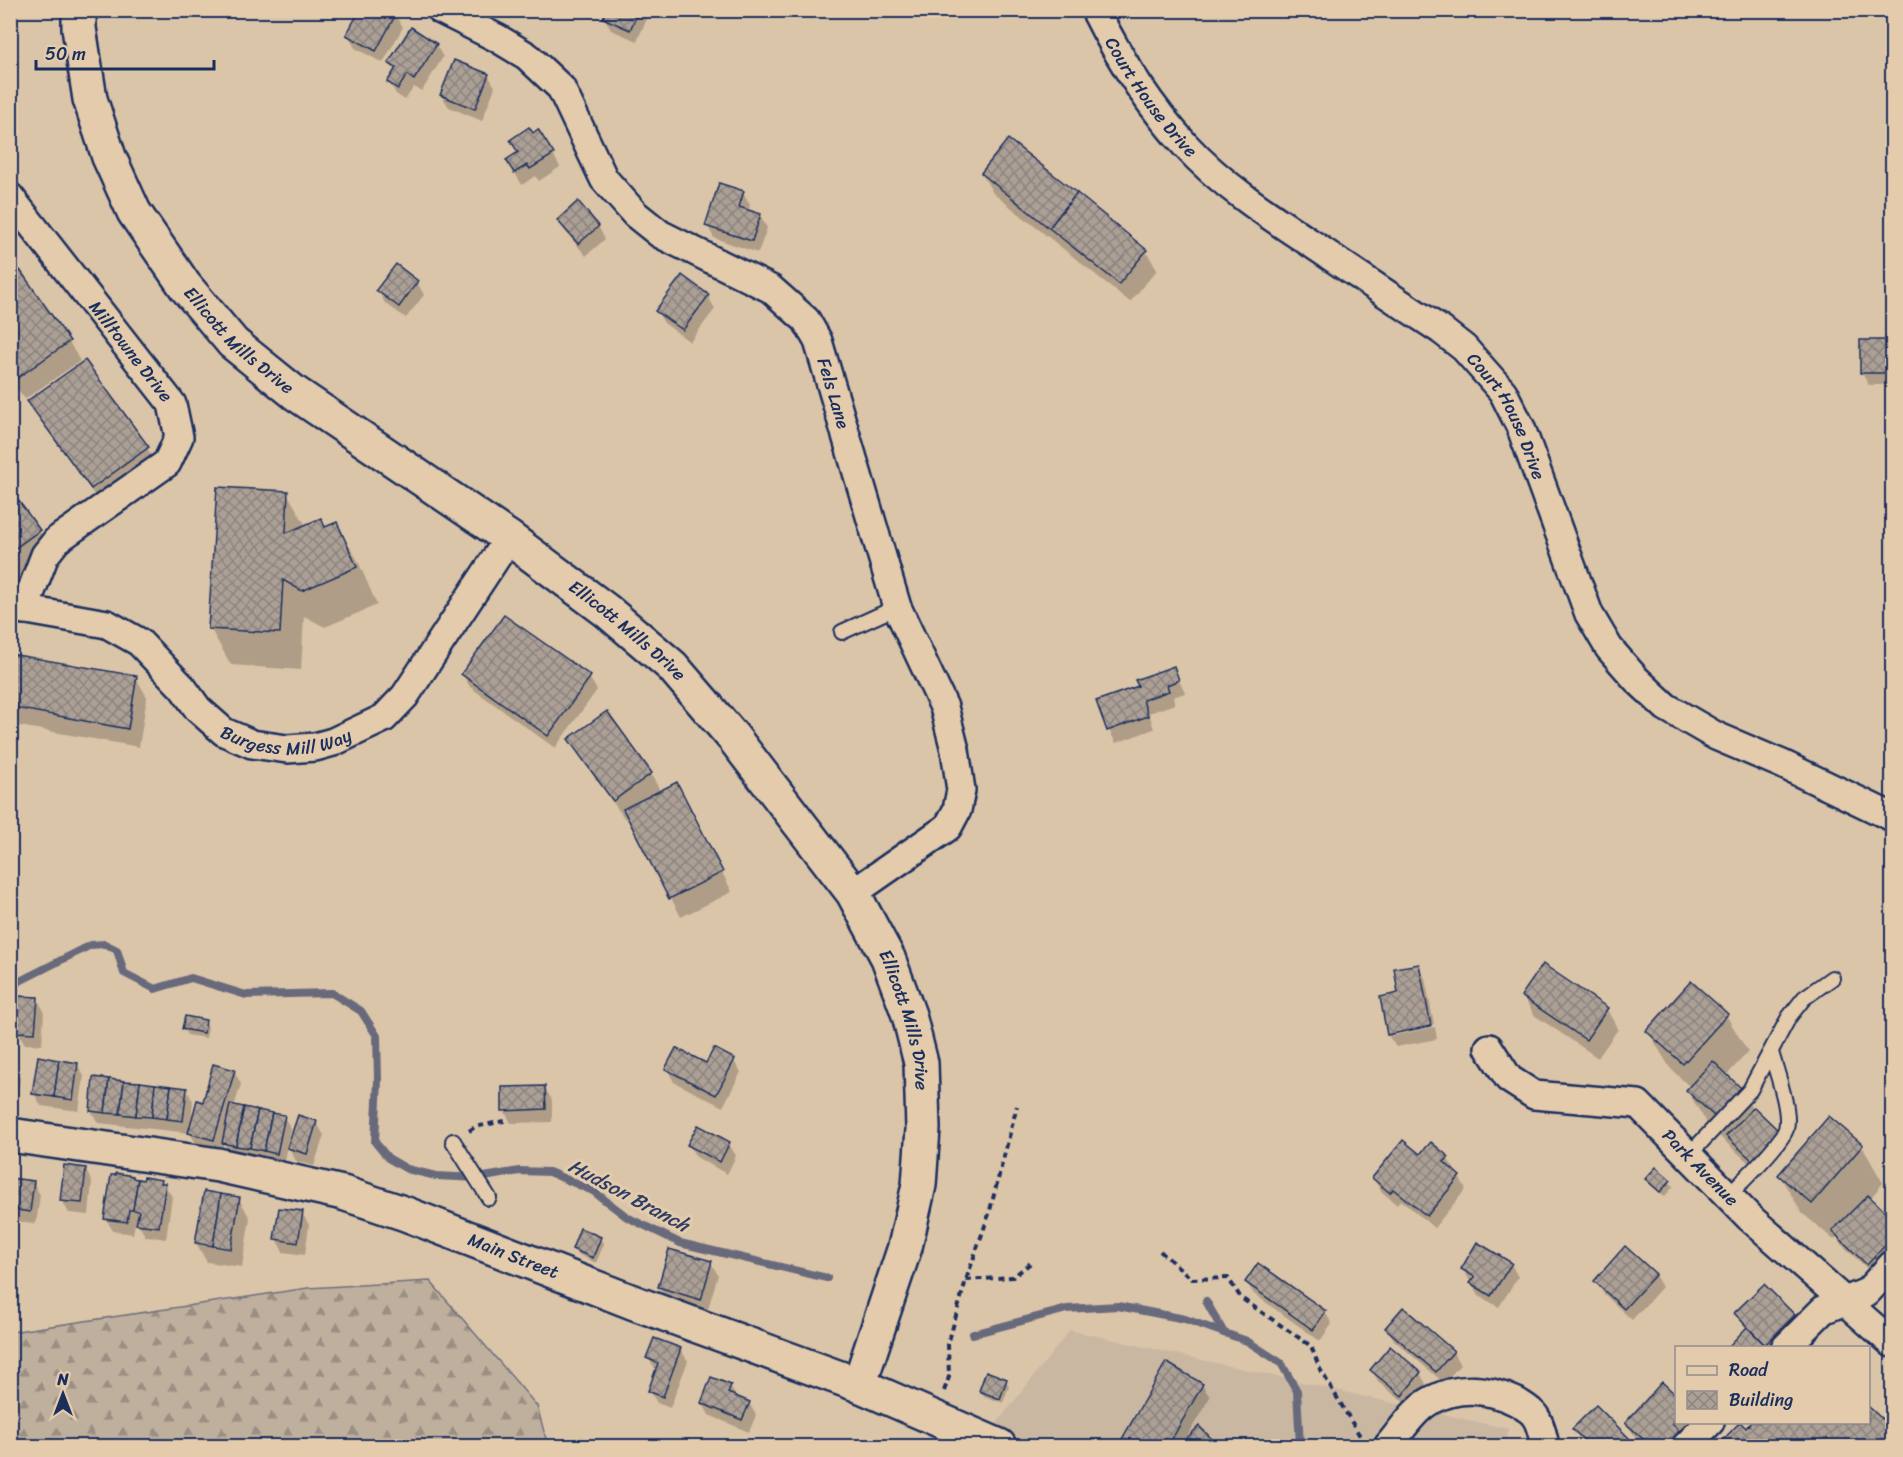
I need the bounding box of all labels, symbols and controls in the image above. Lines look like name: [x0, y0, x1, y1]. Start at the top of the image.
street label: Court House Drive: [1096, 31, 1205, 165]
scale bar: [36, 33, 214, 71]
text: 50 m: [45, 38, 86, 70]
street label: Ellicott Mills Drive: [175, 279, 302, 403]
street label: Milltowne Drive: [80, 293, 181, 410]
street label: Court House Drive: [1459, 345, 1555, 484]
street label: Fels Lane: [808, 354, 859, 433]
street label: Ellicott Mills Drive: [561, 571, 694, 688]
street label: Burgess Mill Way: [215, 716, 358, 765]
street label: Ellicott Mills Drive: [870, 943, 938, 1091]
street label: Park Avenue: [1654, 1121, 1747, 1214]
water label: Hudson Branch: [562, 1149, 697, 1243]
street label: Main Street: [463, 1224, 564, 1288]
legend: [1675, 1346, 1870, 1424]
text: Road: [1729, 1354, 1769, 1386]
north arrow: [33, 1364, 93, 1424]
text: N: [56, 1365, 69, 1394]
text: Building: [1729, 1384, 1793, 1416]

